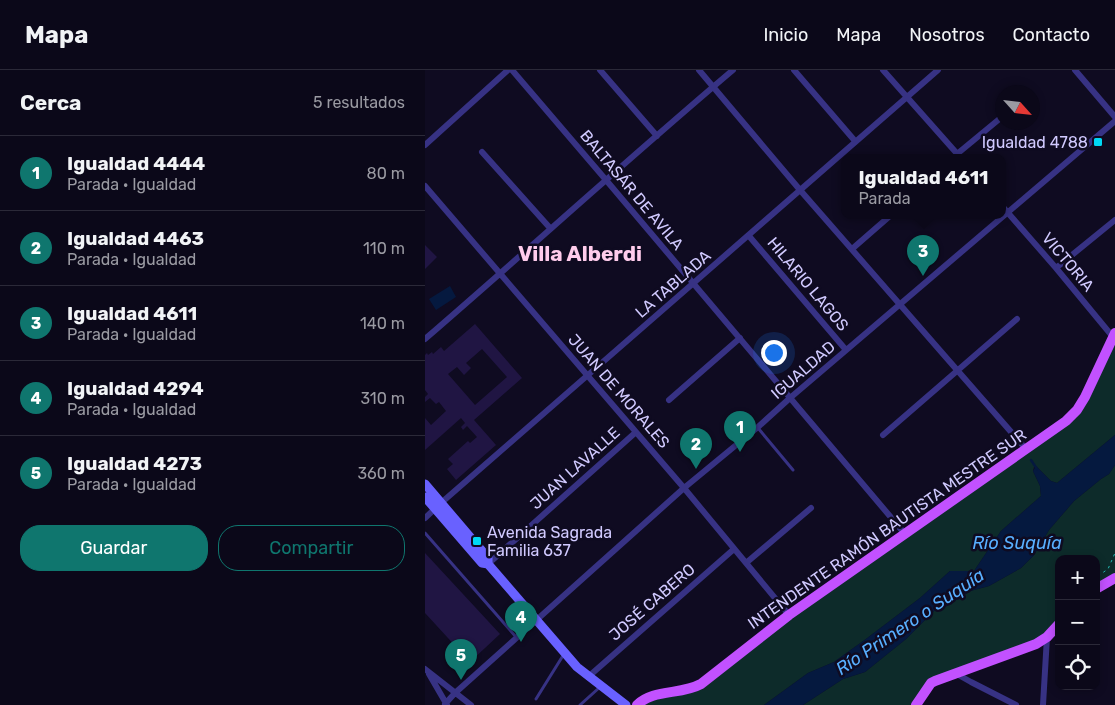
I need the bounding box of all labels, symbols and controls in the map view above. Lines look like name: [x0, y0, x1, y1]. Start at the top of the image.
text: Mapa: [25, 21, 88, 49]
text: Inicio: [763, 24, 808, 46]
text: Mapa: [836, 24, 881, 46]
text: Nosotros: [909, 24, 985, 46]
text: Contacto: [1013, 24, 1090, 46]
north arrow: [995, 85, 1040, 130]
text: Cerca: [20, 90, 81, 115]
text: 5 resultados: [313, 93, 405, 112]
street label: BALTASÁR DE AVILA: [576, 126, 688, 254]
place label: Igualdad 4788: [982, 133, 1088, 152]
marker: Igualdad 4788: [1092, 136, 1104, 148]
text: Igualdad 4444: [67, 152, 205, 175]
popup: [841, 154, 1006, 219]
text: 1: [32, 164, 40, 183]
text: 80 m: [367, 164, 405, 183]
text: Igualdad 4611: [858, 166, 989, 189]
text: Parada · Igualdad: [67, 175, 196, 194]
text: Parada: [858, 189, 911, 208]
text: Igualdad 4463: [67, 227, 204, 250]
street label: VICTORIA: [1038, 229, 1098, 295]
street label: HILARIO LAGOS: [763, 233, 853, 335]
pin: 3: [907, 235, 939, 276]
text: 2: [31, 239, 41, 258]
text: 110 m: [363, 239, 405, 258]
district label: Villa Alberdi: [518, 241, 642, 266]
street label: LA TABLADA: [631, 246, 715, 322]
text: Parada · Igualdad: [67, 250, 196, 269]
text: Igualdad 4611: [67, 302, 197, 325]
text: 3: [31, 314, 41, 333]
text: 140 m: [360, 314, 405, 333]
text: Parada · Igualdad: [67, 325, 196, 344]
street label: JUAN DE MORALES: [564, 330, 674, 452]
street label: IGUALDAD: [767, 337, 839, 403]
your location: [761, 340, 787, 366]
text: Igualdad 4294: [67, 377, 204, 400]
text: 4: [31, 389, 41, 408]
text: 310 m: [361, 389, 405, 408]
text: Parada · Igualdad: [67, 400, 196, 419]
pin: 1: [724, 411, 756, 452]
street label: JUAN LAVALLE: [526, 423, 624, 513]
street label: INTENDENTE RAMÓN BAUTISTA MESTRE SUR: [744, 424, 1030, 633]
pin: 2: [680, 428, 712, 469]
text: Igualdad 4273: [67, 452, 202, 475]
text: 5: [31, 464, 41, 483]
text: 360 m: [357, 464, 405, 483]
text: Parada · Igualdad: [67, 475, 196, 494]
place label: Avenida Sagrada Familia 637: [487, 523, 612, 560]
button: Guardar: [20, 525, 208, 571]
button: Compartir: [218, 525, 405, 571]
water label: Río Suquía: [972, 532, 1062, 554]
marker: Avenida Sagrada Familia 637: [471, 535, 483, 547]
map controls: [1055, 555, 1100, 690]
button: +: [1055, 555, 1100, 600]
street label: JOSÉ CABERO: [605, 560, 699, 644]
water label: Río Primero o Suquía: [831, 564, 989, 680]
button: −: [1055, 600, 1100, 645]
pin: 4: [505, 601, 537, 642]
pin: 5: [445, 639, 477, 680]
button: locate: [1055, 645, 1100, 690]

